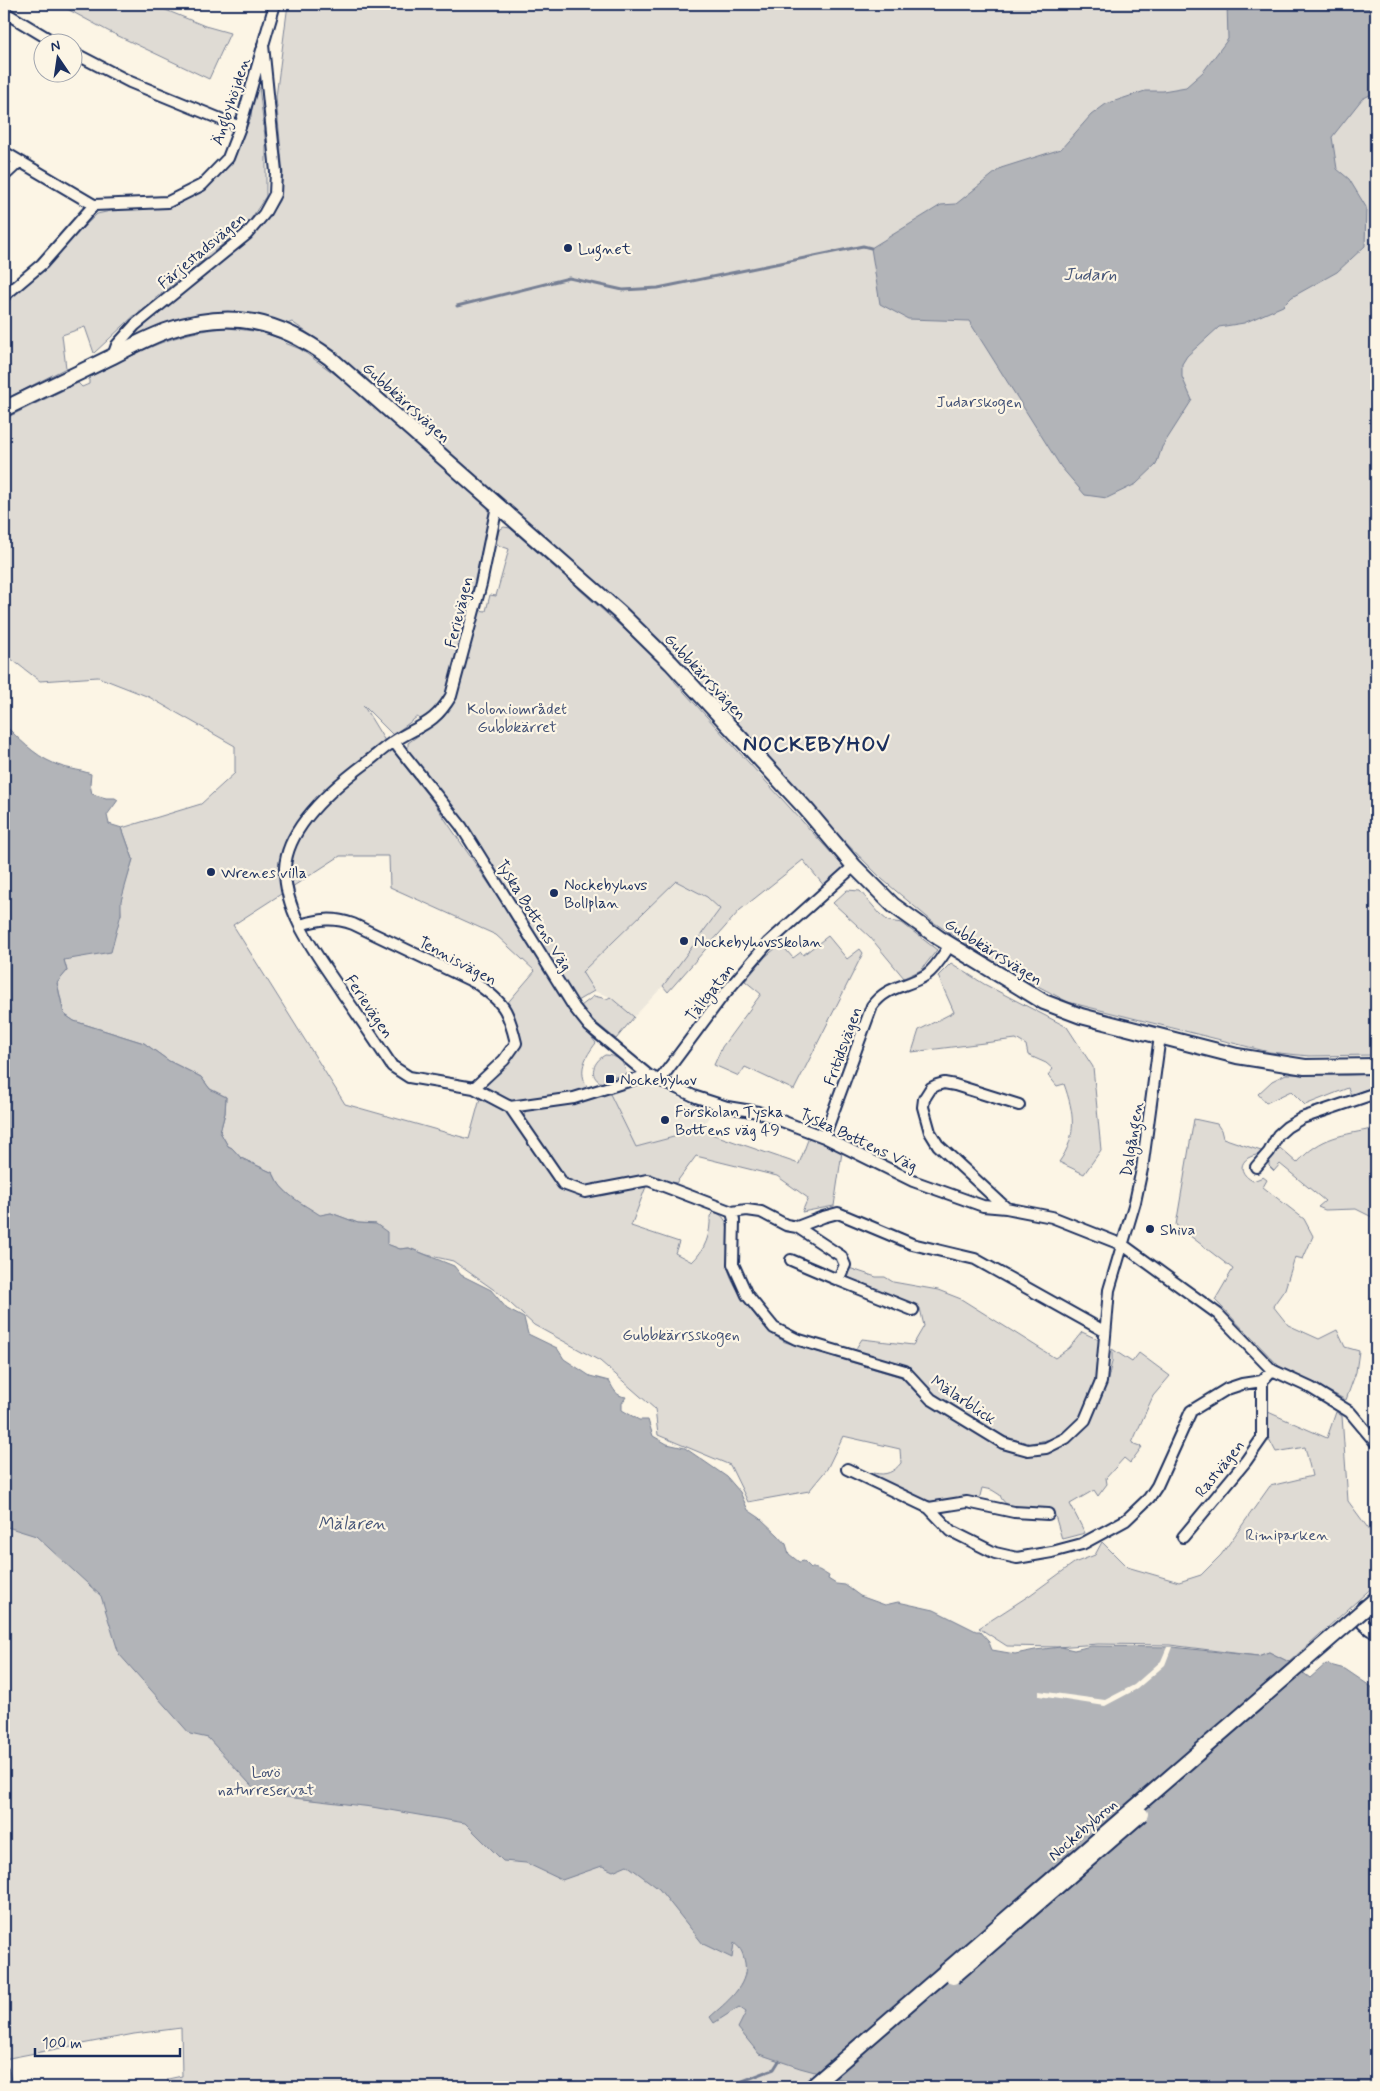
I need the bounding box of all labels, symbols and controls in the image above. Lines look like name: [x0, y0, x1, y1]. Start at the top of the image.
north arrow: [32, 32, 82, 82]
text: N: [49, 36, 62, 56]
street label: Ängbyhöjden: [207, 54, 257, 148]
street label: Färjestadsvägen: [154, 208, 250, 294]
place label: Lugnet: [578, 239, 632, 261]
marker: Lugnet: [562, 242, 574, 254]
water label: Judarn: [1063, 263, 1117, 287]
street label: Gubbkärrsvägen: [358, 358, 454, 448]
park label: Judarskogen: [936, 392, 1022, 414]
street label: Ferievägen: [440, 574, 478, 650]
street label: Gubbkärrsvägen: [659, 629, 751, 725]
park label: Koloniområdet Gubbkärret: [467, 699, 567, 738]
district label: NOCKEBYHOV: [743, 731, 891, 759]
street label: Tyska Bottens Väg: [491, 856, 577, 976]
place label: Wrenes villa: [221, 863, 307, 884]
marker: Wrenes villa: [205, 866, 217, 878]
place label: Nockebyhovs Bollplan: [564, 875, 647, 914]
marker: Nockebyhovs Bollplan: [548, 887, 560, 899]
street label: Gubbkärrsvägen: [940, 914, 1046, 991]
street label: Tennisvägen: [414, 932, 500, 991]
place label: Nockebyhovsskolan: [694, 932, 823, 953]
marker: Nockebyhovsskolan: [678, 935, 690, 947]
street label: Tältgatan: [681, 960, 740, 1027]
street label: Ferievägen: [340, 971, 398, 1043]
street label: Fritidsvägen: [819, 1004, 867, 1089]
place label: Nockebyhov: [620, 1070, 698, 1091]
marker: Nockebyhov: [604, 1073, 616, 1085]
street label: Dalgången: [1116, 1100, 1150, 1178]
place label: Förskolan Tyska Bottens väg 49: [675, 1102, 784, 1141]
street label: Tyska Bottens Väg: [796, 1104, 921, 1177]
marker: Förskolan Tyska Bottens väg 49: [659, 1114, 671, 1126]
place label: Shiva: [1160, 1220, 1196, 1241]
marker: Shiva: [1144, 1223, 1156, 1235]
park label: Gubbkärrsskogen: [622, 1325, 740, 1347]
street label: Mälarblick: [926, 1371, 1000, 1430]
street label: Rastvägen: [1191, 1436, 1250, 1502]
water label: Mälaren: [318, 1512, 386, 1536]
park label: Rimiparken: [1245, 1525, 1329, 1546]
park label: Lovö naturreservat: [218, 1762, 315, 1801]
street label: Nockebybron: [1044, 1794, 1122, 1866]
scale bar: [35, 2026, 180, 2058]
text: 100 m: [42, 2034, 82, 2054]

